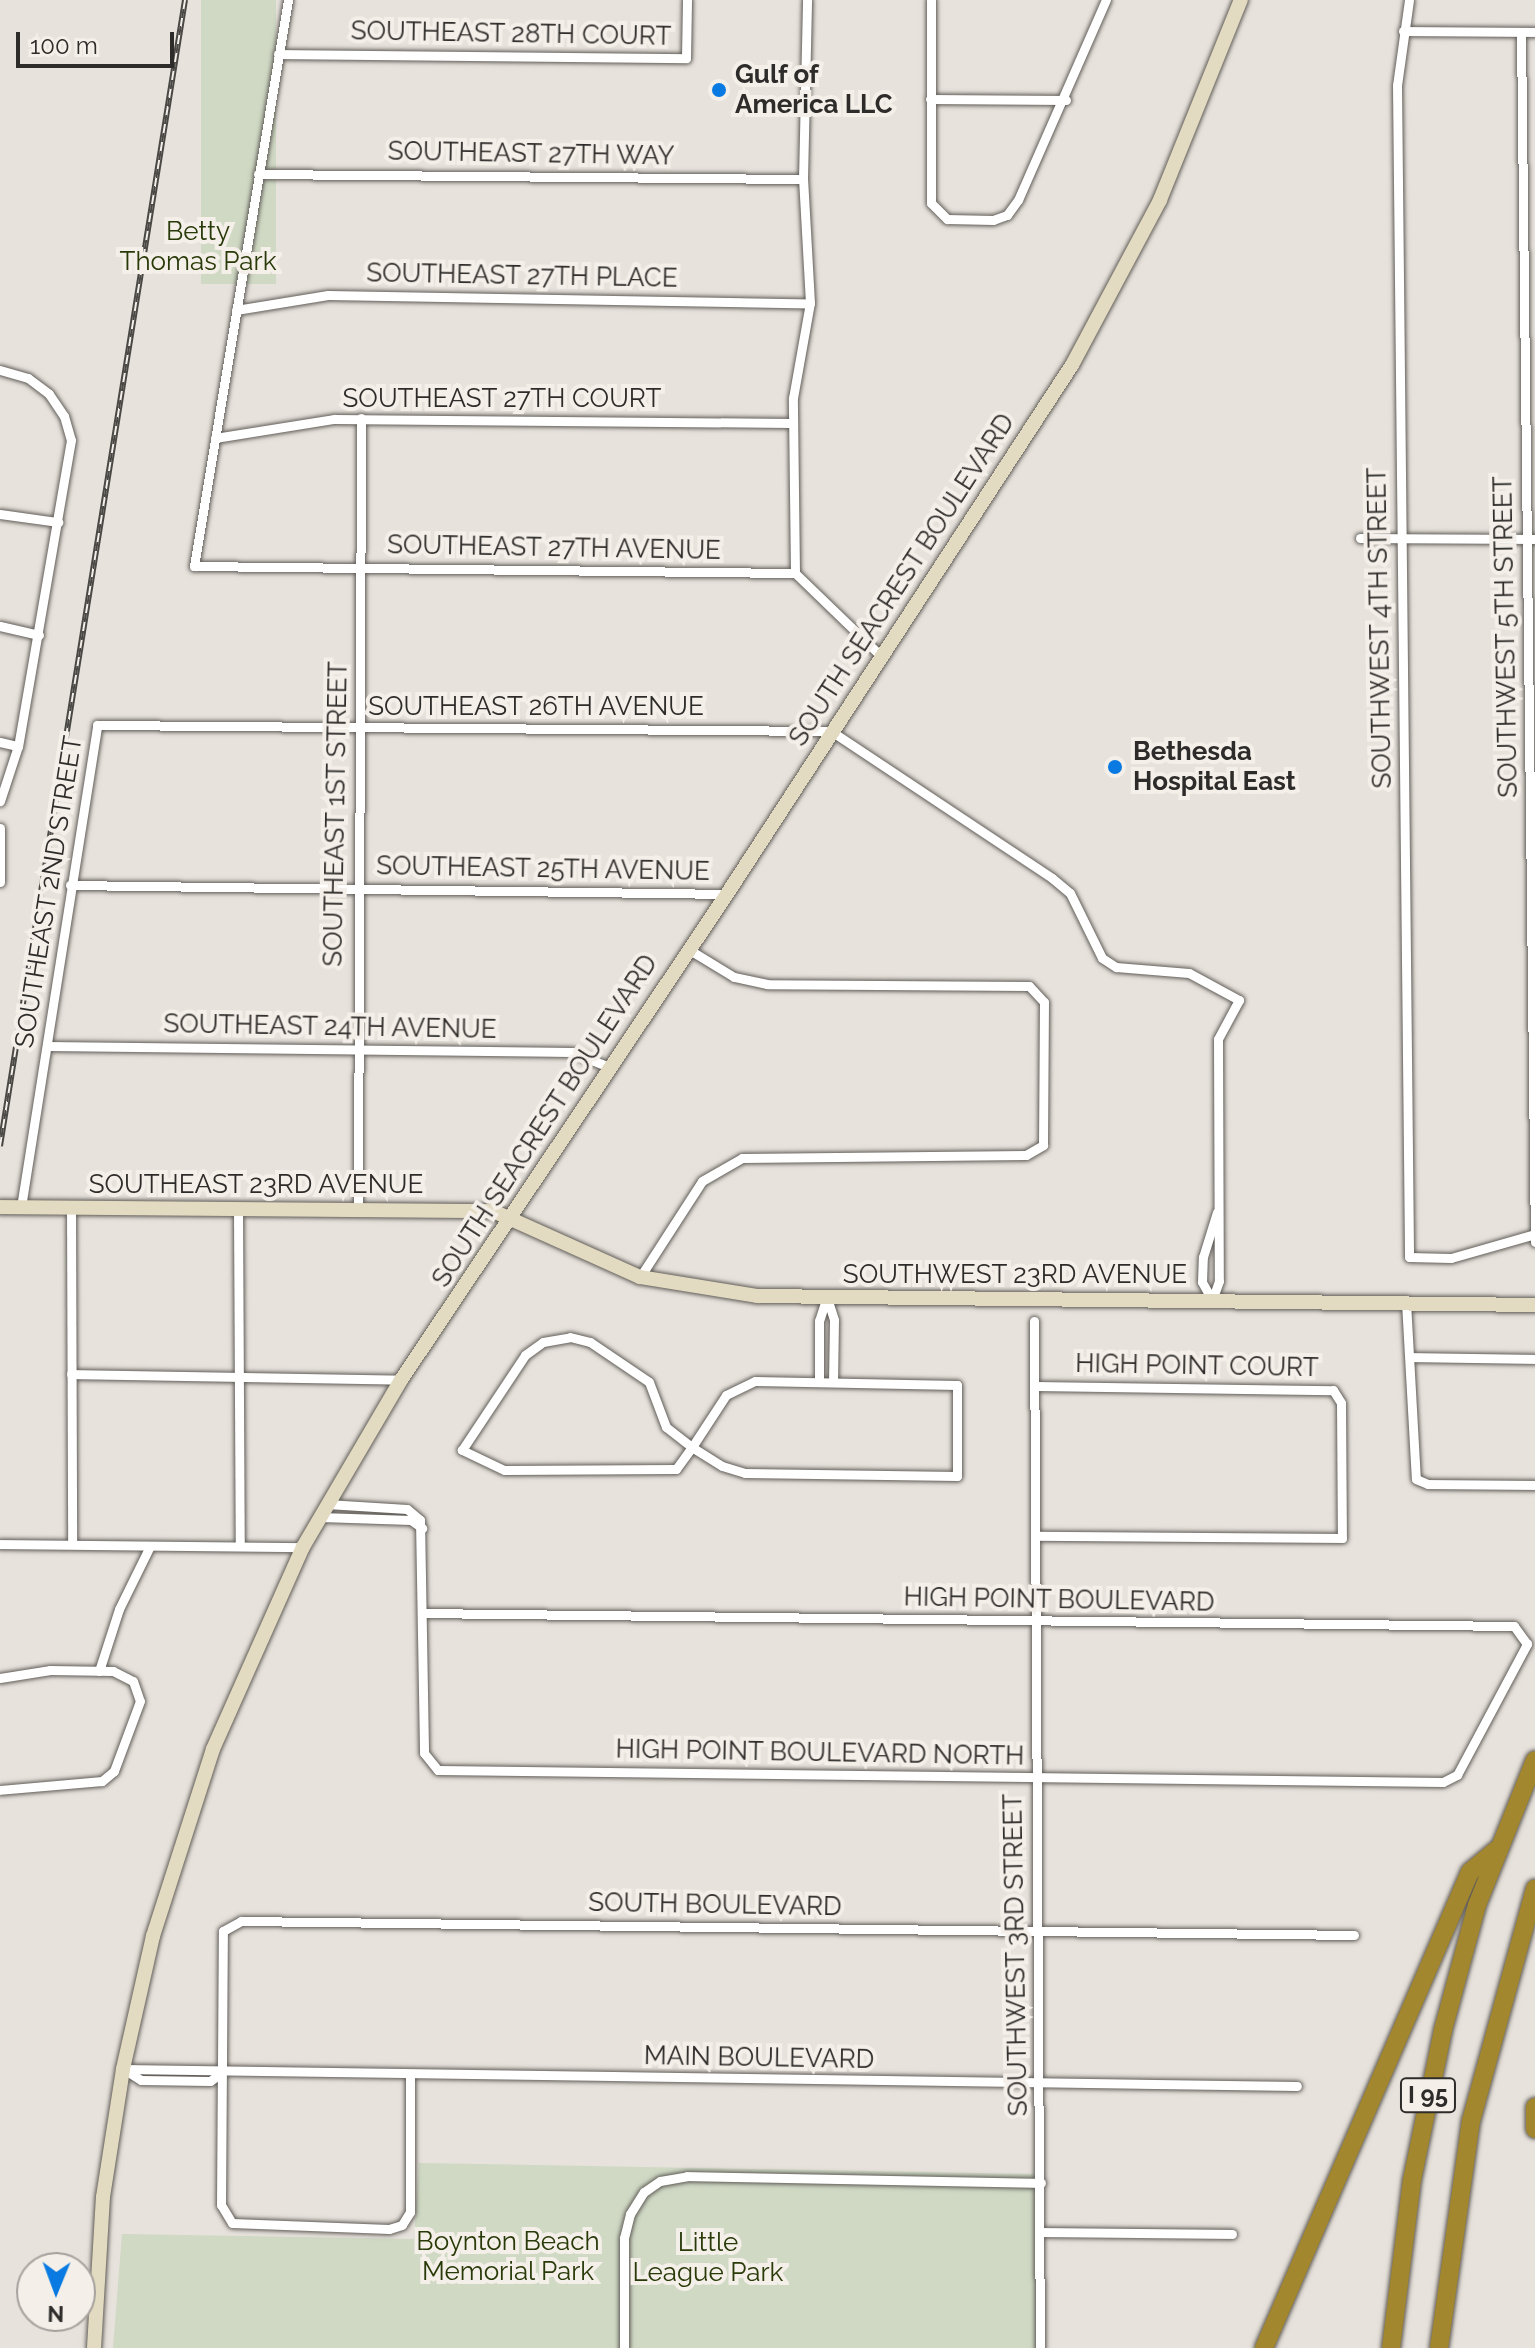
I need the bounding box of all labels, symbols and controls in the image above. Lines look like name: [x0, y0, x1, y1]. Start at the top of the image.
scale bar: [20, 16, 178, 66]
street label: SOUTHEAST 28TH COURT: [350, 16, 672, 52]
text: 100 m: [30, 31, 98, 60]
place label: Gulf of America LLC: [735, 59, 893, 120]
marker: Gulf of America LLC: [710, 81, 728, 99]
street label: SOUTHEAST 27TH WAY: [387, 136, 675, 172]
park label: Betty Thomas Park: [120, 216, 276, 278]
street label: SOUTHEAST 27TH PLACE: [366, 258, 678, 294]
street label: SOUTHEAST 27TH COURT: [342, 383, 662, 415]
street label: SOUTH SEACREST BOULEVARD: [783, 408, 1021, 752]
street label: SOUTHWEST 4TH STREET: [1362, 467, 1398, 789]
street label: SOUTHWEST 5TH STREET: [1488, 476, 1524, 798]
street label: SOUTHEAST 27TH AVENUE: [386, 529, 722, 567]
street label: SOUTHEAST 1ST STREET: [318, 660, 354, 968]
street label: SOUTHEAST 26TH AVENUE: [367, 691, 705, 723]
street label: SOUTHEAST 2ND STREET: [9, 733, 89, 1051]
place label: Bethesda Hospital East: [1133, 736, 1297, 798]
marker: Bethesda Hospital East: [1104, 756, 1126, 778]
street label: SOUTHEAST 25TH AVENUE: [375, 850, 711, 888]
street label: SOUTH SEACREST BOULEVARD: [426, 949, 664, 1293]
street label: SOUTHEAST 24TH AVENUE: [162, 1008, 498, 1046]
street label: SOUTHEAST 23RD AVENUE: [88, 1169, 424, 1201]
street label: SOUTHWEST 23RD AVENUE: [842, 1259, 1188, 1291]
street label: HIGH POINT COURT: [1075, 1348, 1319, 1384]
street label: HIGH POINT BOULEVARD: [903, 1582, 1215, 1618]
street label: HIGH POINT BOULEVARD NORTH: [615, 1734, 1025, 1772]
street label: SOUTHWEST 3RD STREET: [998, 1793, 1034, 2117]
street label: SOUTH BOULEVARD: [588, 1887, 842, 1923]
street label: MAIN BOULEVARD: [644, 2040, 874, 2076]
road number: I 95: [1398, 2075, 1458, 2115]
park label: Boynton Beach Memorial Park: [416, 2226, 600, 2288]
park label: Little League Park: [633, 2227, 783, 2288]
north arrow: [16, 2252, 96, 2332]
text: N: [47, 2301, 64, 2327]

